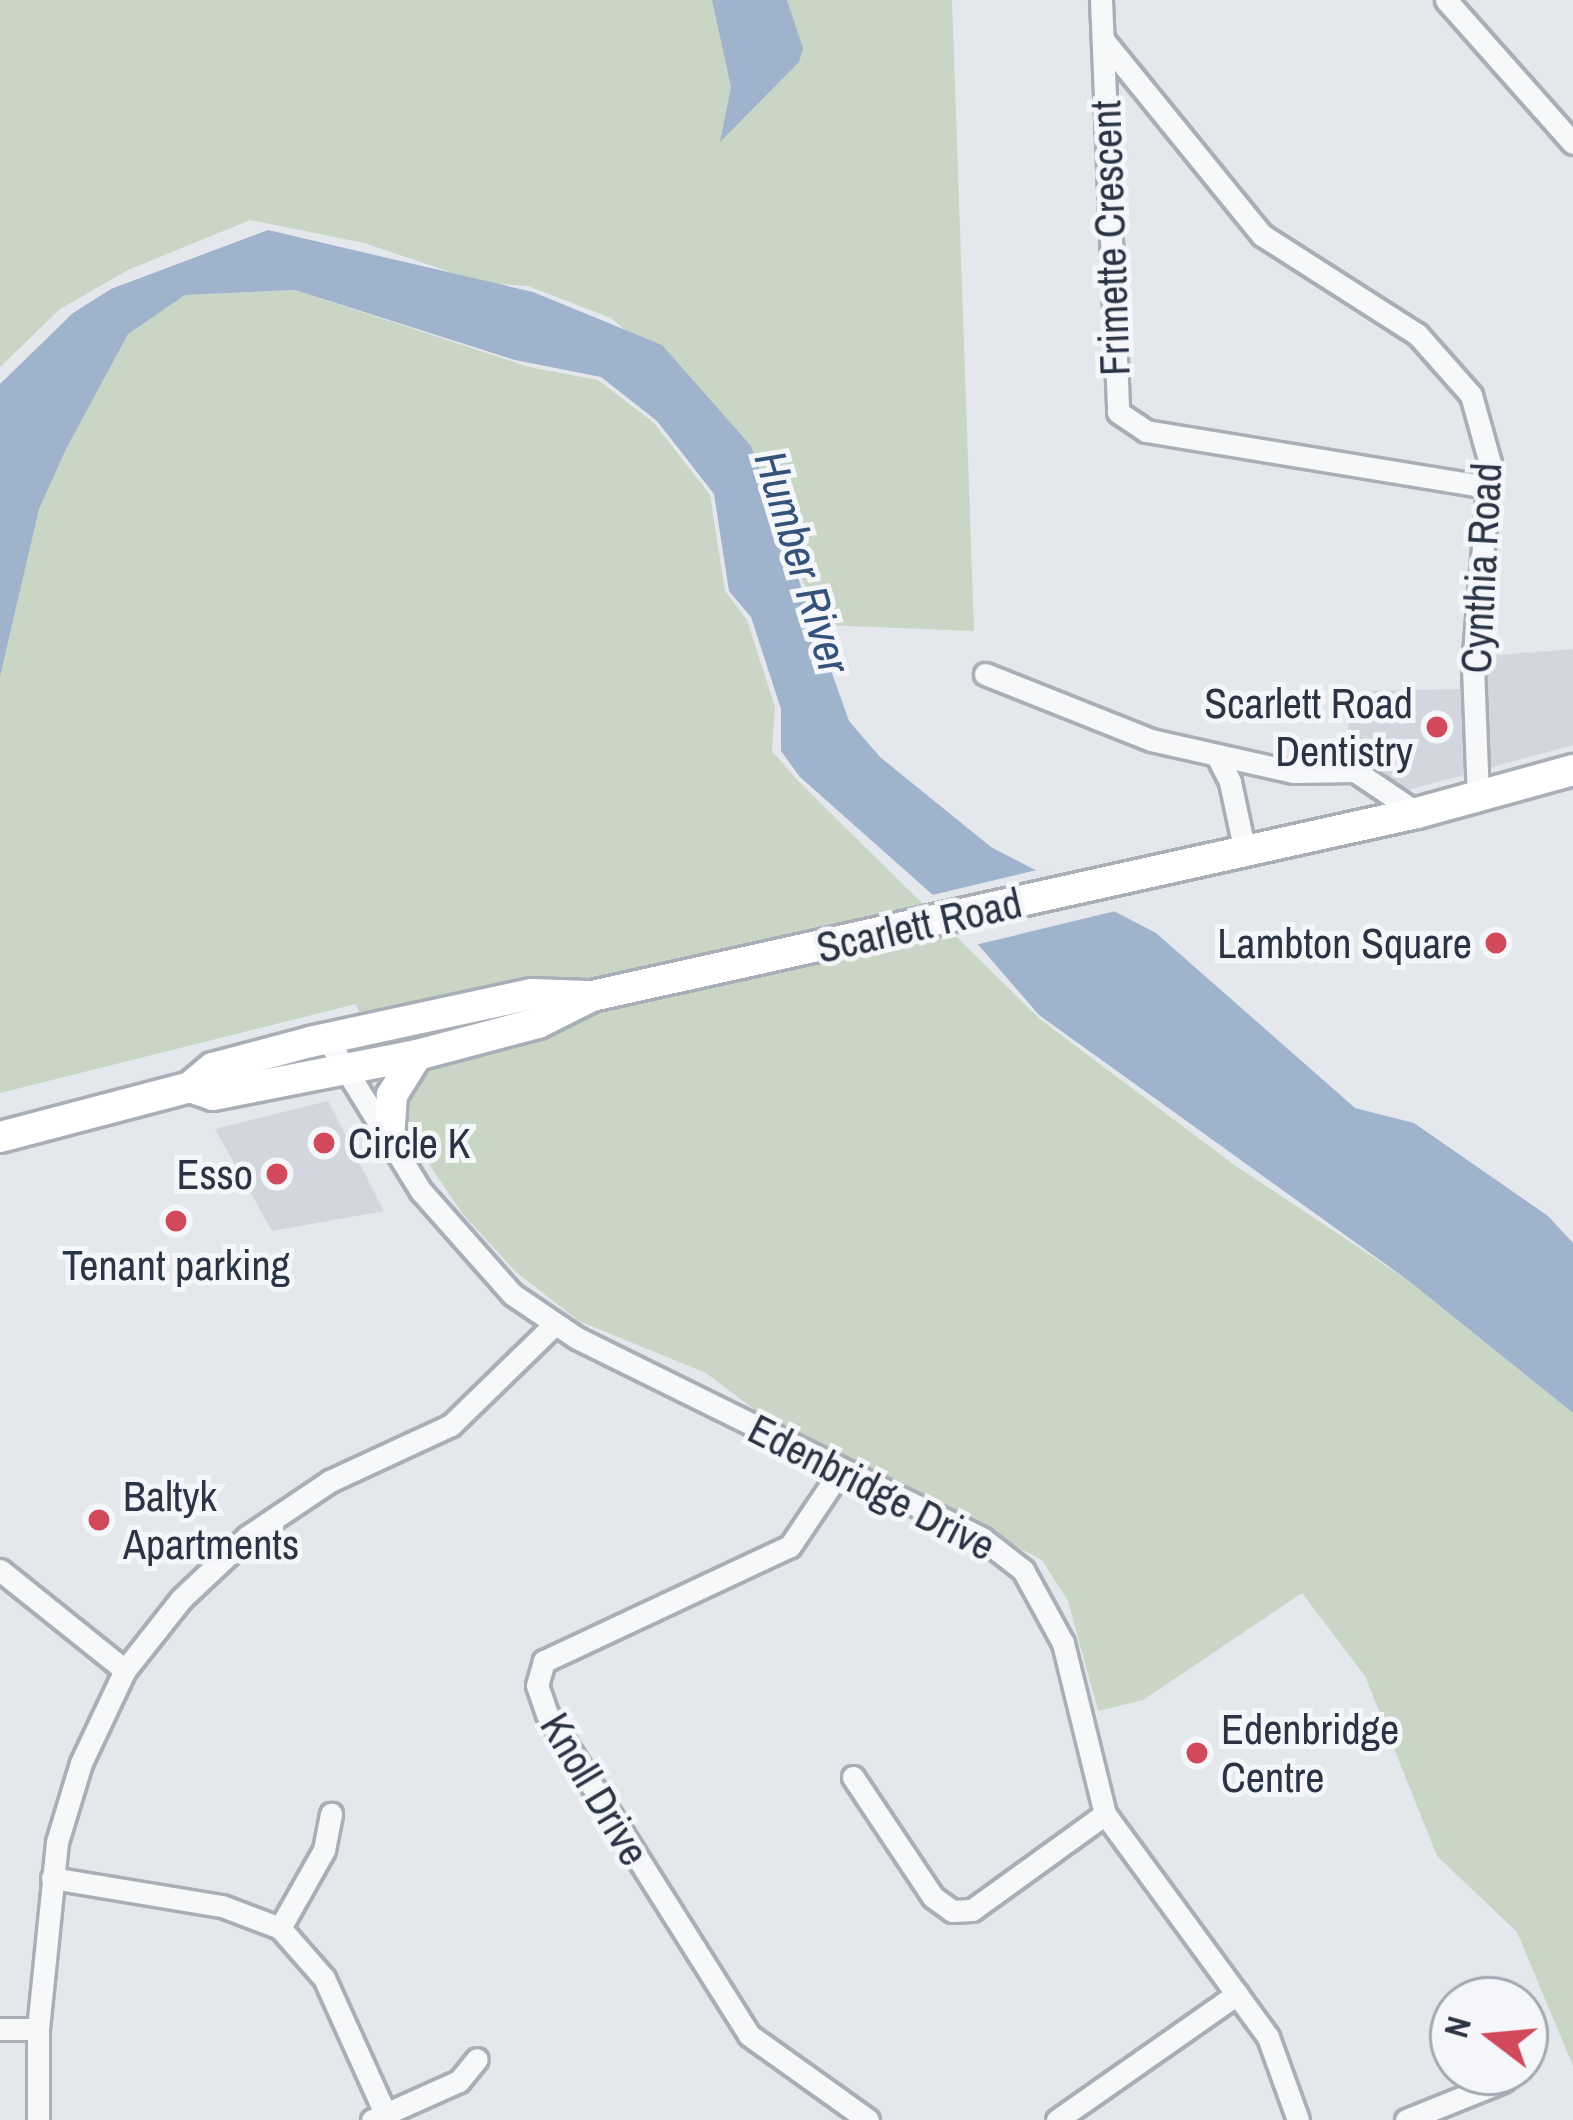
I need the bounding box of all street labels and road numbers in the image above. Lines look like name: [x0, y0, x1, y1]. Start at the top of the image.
street label: Frimette Crescent: [1080, 99, 1140, 377]
street label: Cynthia Road: [1450, 462, 1512, 674]
street label: Scarlett Road: [812, 877, 1026, 973]
street label: Edenbridge Drive: [740, 1403, 1004, 1571]
street label: Knoll Drive: [530, 1704, 660, 1874]

